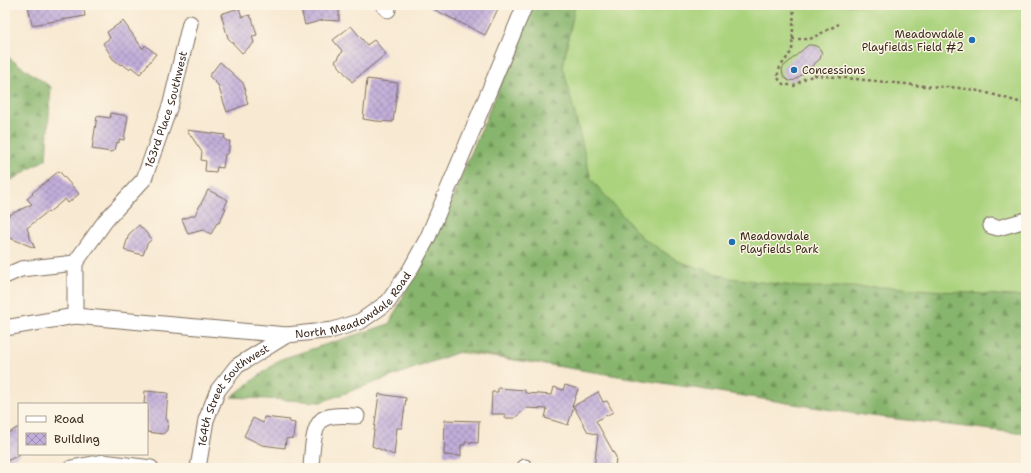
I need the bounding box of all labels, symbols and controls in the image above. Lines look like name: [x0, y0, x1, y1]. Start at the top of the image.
place label: Meadowdale Playfields Field #2: [862, 27, 964, 55]
marker: Meadowdale Playfields Field #2: [967, 35, 977, 45]
street label: 163rd Place Southwest: [141, 49, 191, 170]
place label: Concessions: [802, 63, 865, 78]
marker: Concessions: [789, 65, 799, 75]
place label: Meadowdale Playfields Park: [740, 229, 819, 257]
marker: Meadowdale Playfields Park: [727, 237, 737, 247]
street label: North Meadowdale Road: [294, 269, 414, 342]
street label: 164th Street Southwest: [194, 340, 272, 448]
legend: [18, 403, 148, 455]
text: Road: [54, 411, 85, 427]
text: Building: [54, 431, 100, 447]

